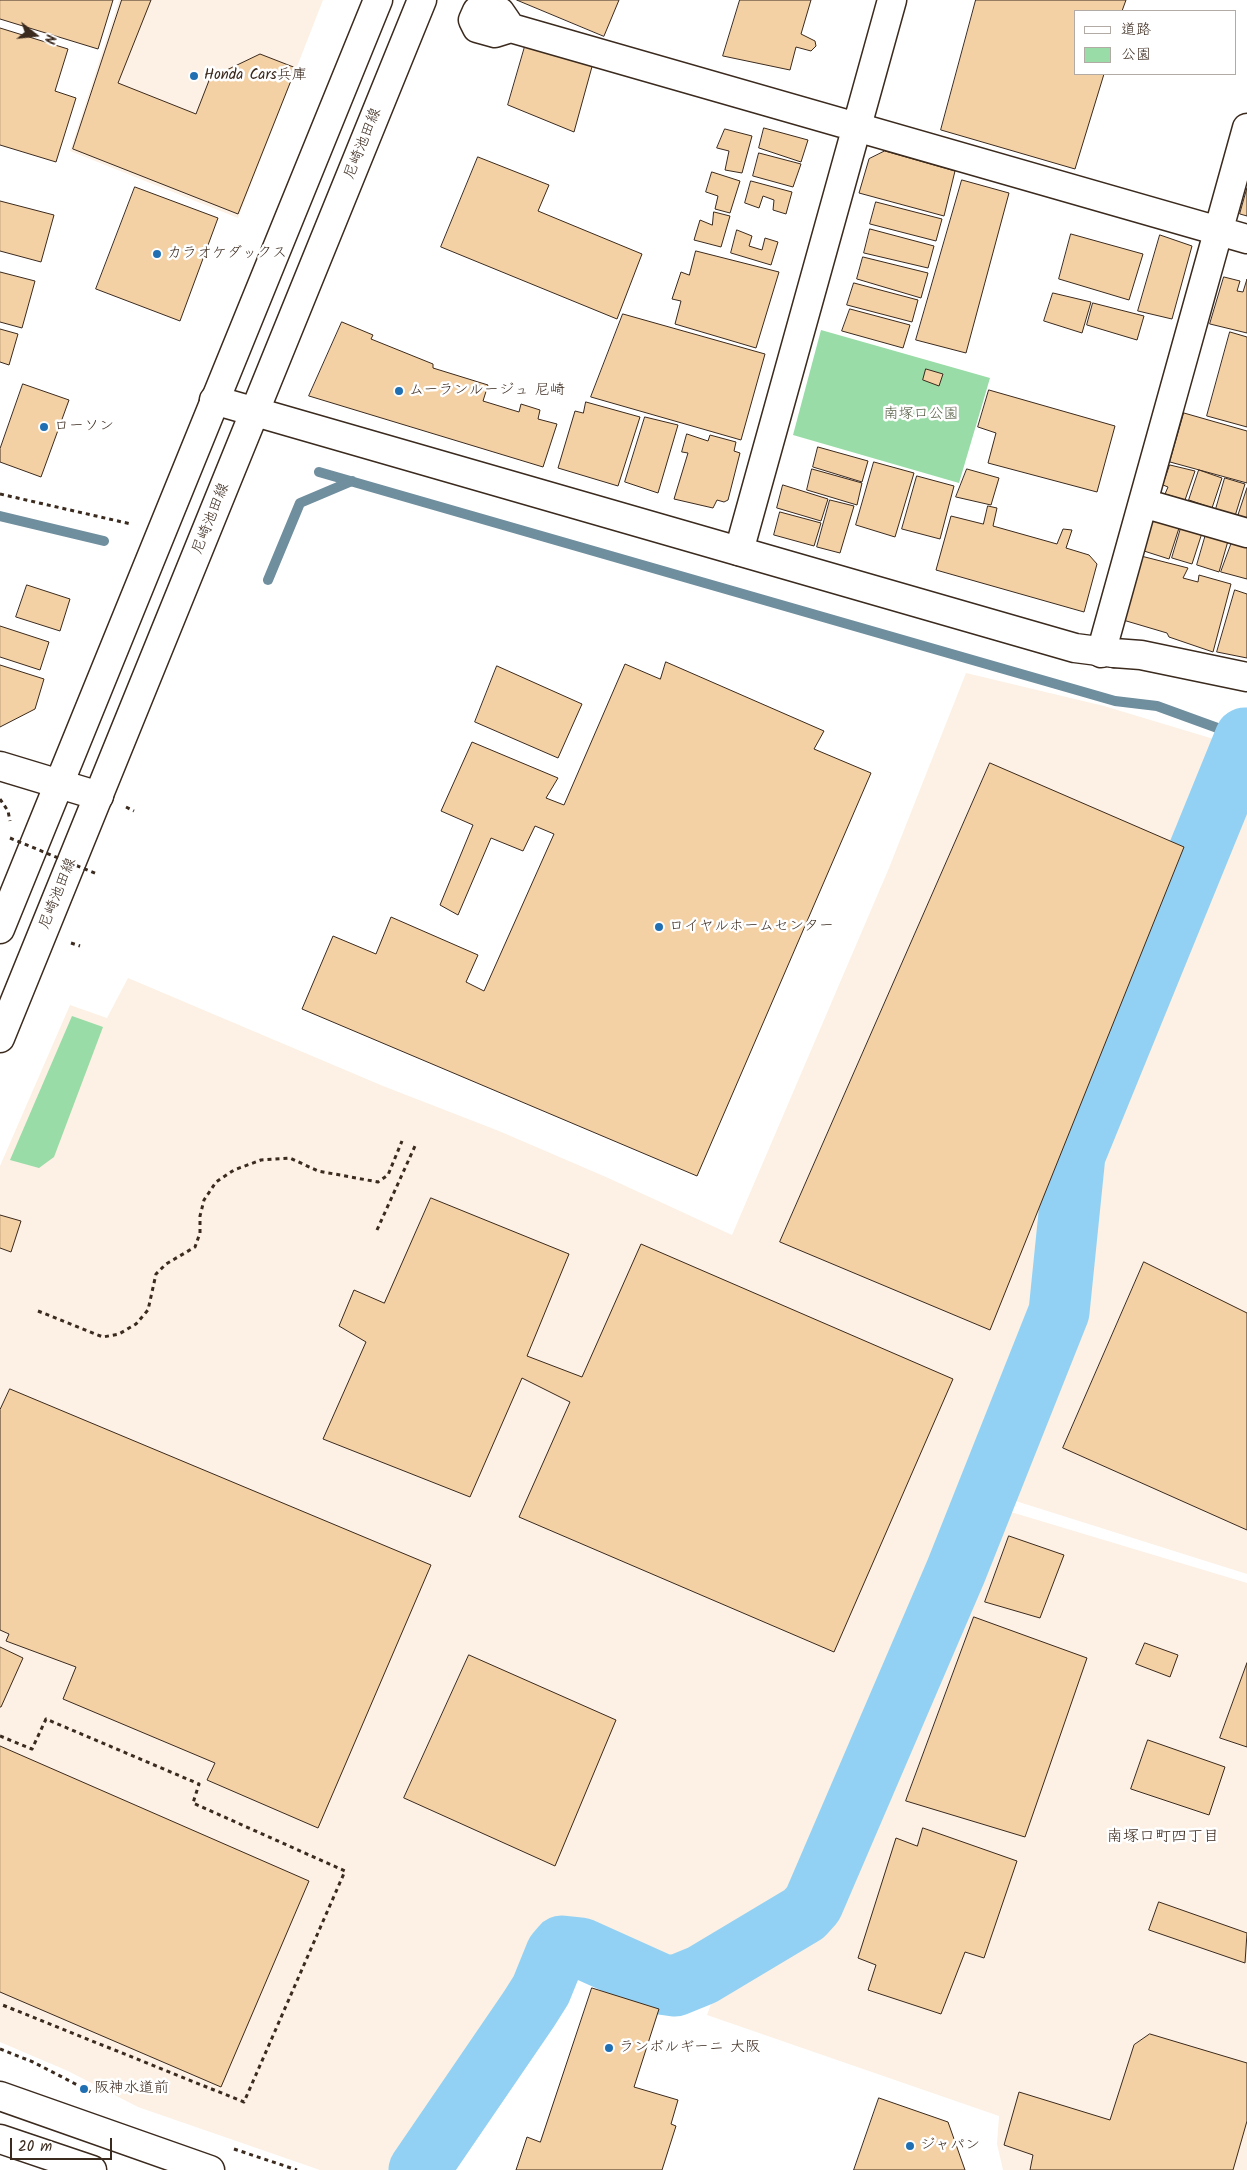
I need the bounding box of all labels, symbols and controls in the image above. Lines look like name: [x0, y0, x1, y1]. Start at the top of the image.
north arrow: [10, 10, 60, 60]
legend: [1074, 10, 1237, 75]
text: 道路: [1121, 18, 1151, 42]
text: N: [38, 32, 61, 46]
text: 公園: [1121, 43, 1151, 67]
place label: Honda Cars兵庫: [204, 67, 307, 85]
marker: Honda Cars兵庫: [188, 70, 200, 82]
street label: 尼崎池田線: [342, 106, 386, 182]
place label: カラオケダックス: [167, 245, 287, 263]
marker: カラオケダックス: [151, 248, 163, 260]
place label: ムーランルージュ 尼崎: [409, 382, 565, 400]
marker: ムーランルージュ 尼崎: [393, 385, 405, 397]
park label: 南塚口公園: [884, 406, 958, 424]
place label: ローソン: [54, 418, 114, 436]
marker: ローソン: [38, 421, 50, 433]
street label: 尼崎池田線: [190, 481, 234, 557]
street label: 尼崎池田線: [37, 856, 81, 932]
place label: ロイヤルホームセンター: [669, 918, 834, 936]
marker: ロイヤルホームセンター: [653, 921, 665, 933]
district label: 南塚口町四丁目: [1107, 1828, 1219, 1848]
place label: ランボルギーニ 大阪: [619, 2039, 760, 2057]
marker: ランボルギーニ 大阪: [603, 2042, 615, 2054]
place label: 阪神水道前: [94, 2080, 169, 2098]
marker: 阪神水道前: [78, 2083, 90, 2095]
scale bar: [12, 2128, 115, 2160]
text: 20 m: [18, 2135, 52, 2159]
place label: ジャパン: [920, 2137, 980, 2155]
marker: ジャパン: [904, 2140, 916, 2152]

